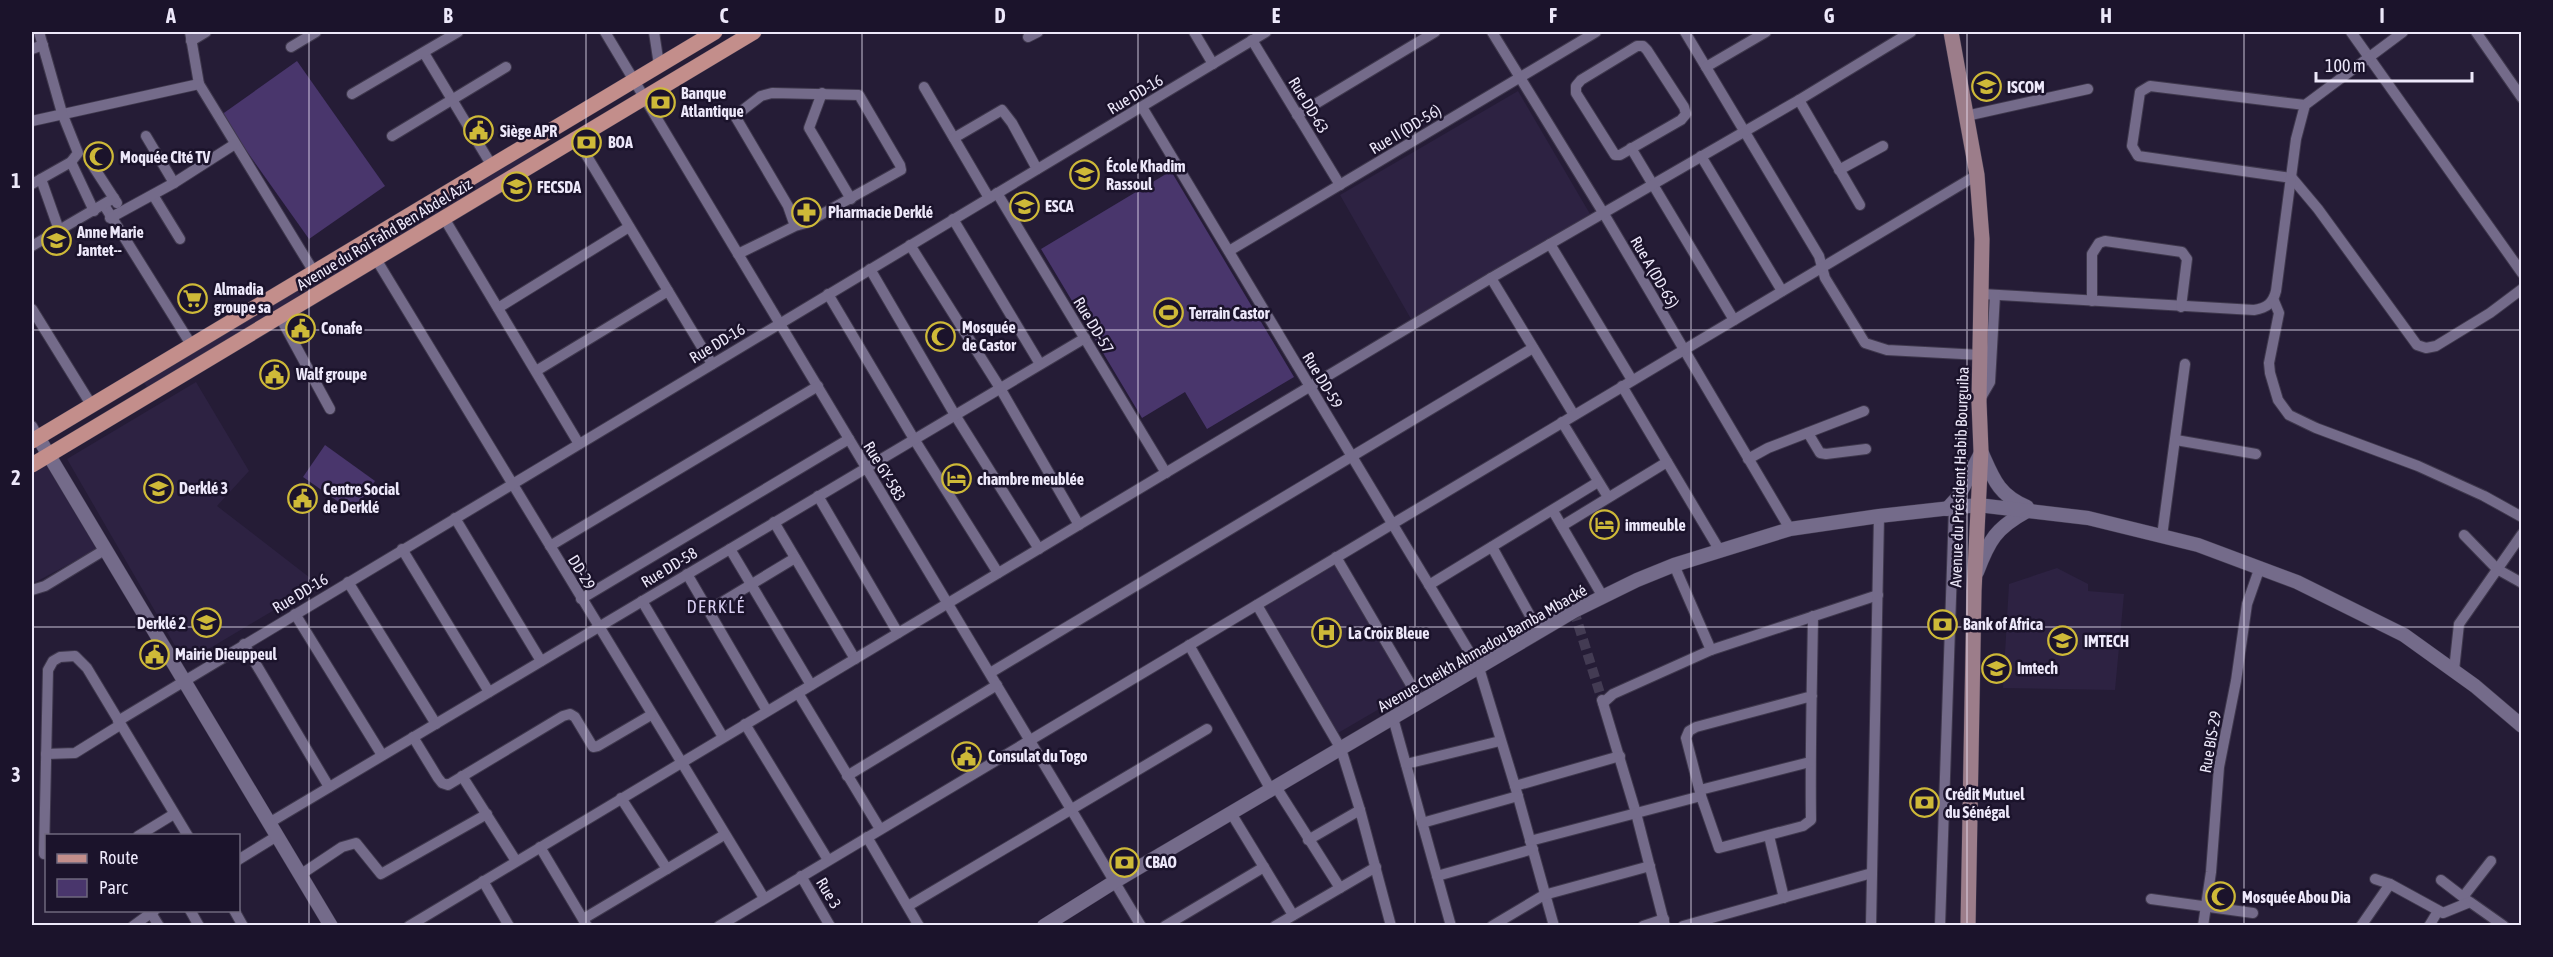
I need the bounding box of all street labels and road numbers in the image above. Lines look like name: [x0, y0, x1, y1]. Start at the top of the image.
street label: Rue DD-16: [1104, 70, 1166, 118]
street label: Rue DD-63: [1285, 74, 1333, 136]
street label: Rue II (DD-56): [1366, 101, 1445, 158]
street label: Avenue du Roi Fahd Ben Abdel Aziz: [293, 174, 475, 293]
street label: Rue A (DD-65): [1626, 233, 1683, 312]
street label: Rue DD-57: [1070, 294, 1118, 356]
street label: Rue DD-16: [686, 319, 748, 367]
street label: Rue DD-59: [1299, 349, 1347, 411]
street label: Avenue du Président Habib Bourguiba: [1946, 366, 1973, 588]
street label: Rue GY-583: [860, 438, 910, 504]
street label: Rue DD-58: [638, 543, 700, 591]
street label: DD-29: [565, 552, 599, 592]
street label: Rue DD-16: [269, 569, 331, 617]
street label: Avenue Cheikh Ahmadou Bamba Mbacké: [1374, 581, 1590, 715]
street label: Rue BIS-29: [2196, 710, 2224, 774]
street label: Rue 3: [813, 874, 845, 912]

